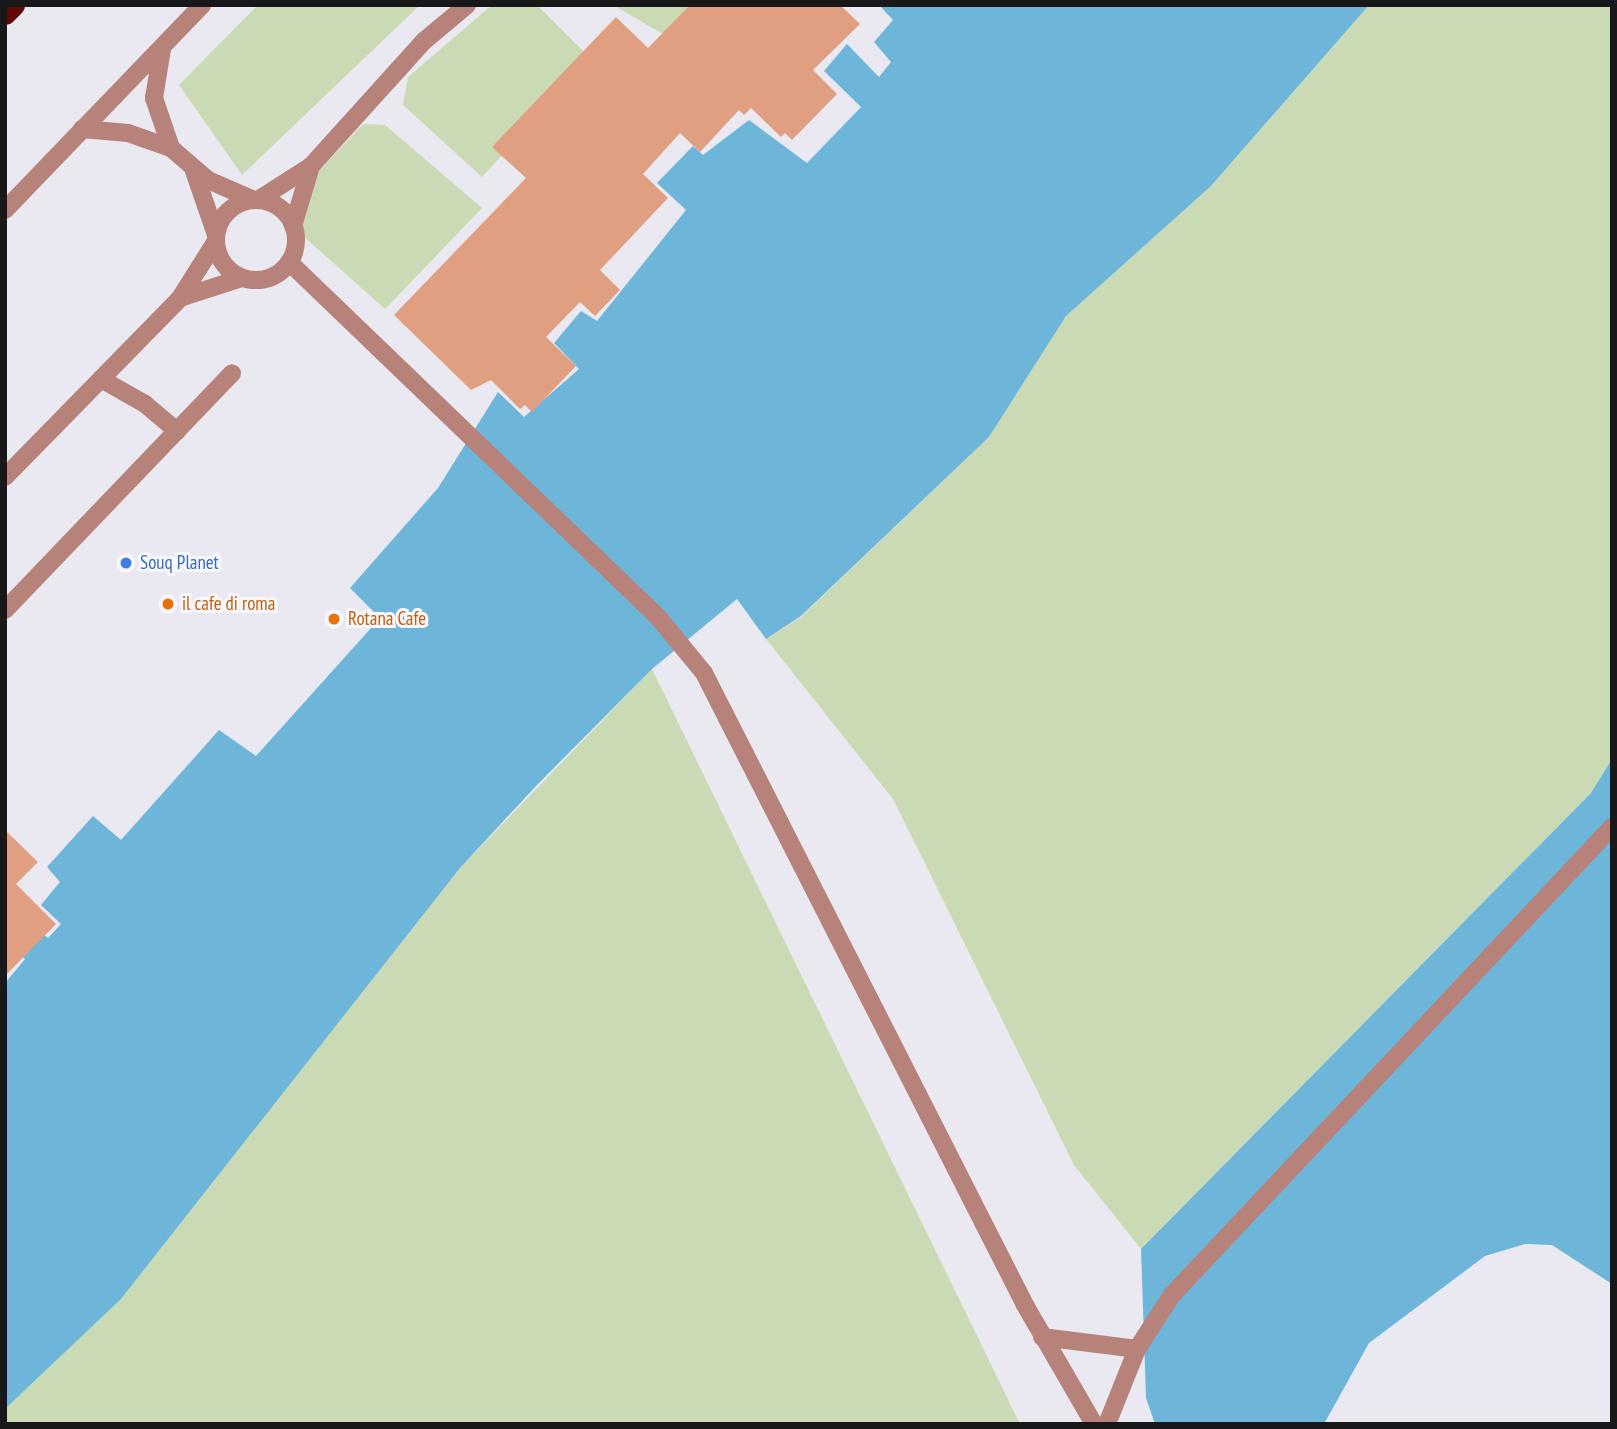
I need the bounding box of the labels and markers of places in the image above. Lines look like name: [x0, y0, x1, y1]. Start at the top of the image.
place label: Souq Planet: [140, 552, 219, 574]
marker: Souq Planet: [118, 555, 134, 571]
place label: il cafe di roma: [182, 593, 275, 615]
marker: il cafe di roma: [160, 596, 176, 612]
place label: Rotana Cafe: [348, 608, 426, 630]
marker: Rotana Cafe: [326, 611, 342, 627]

